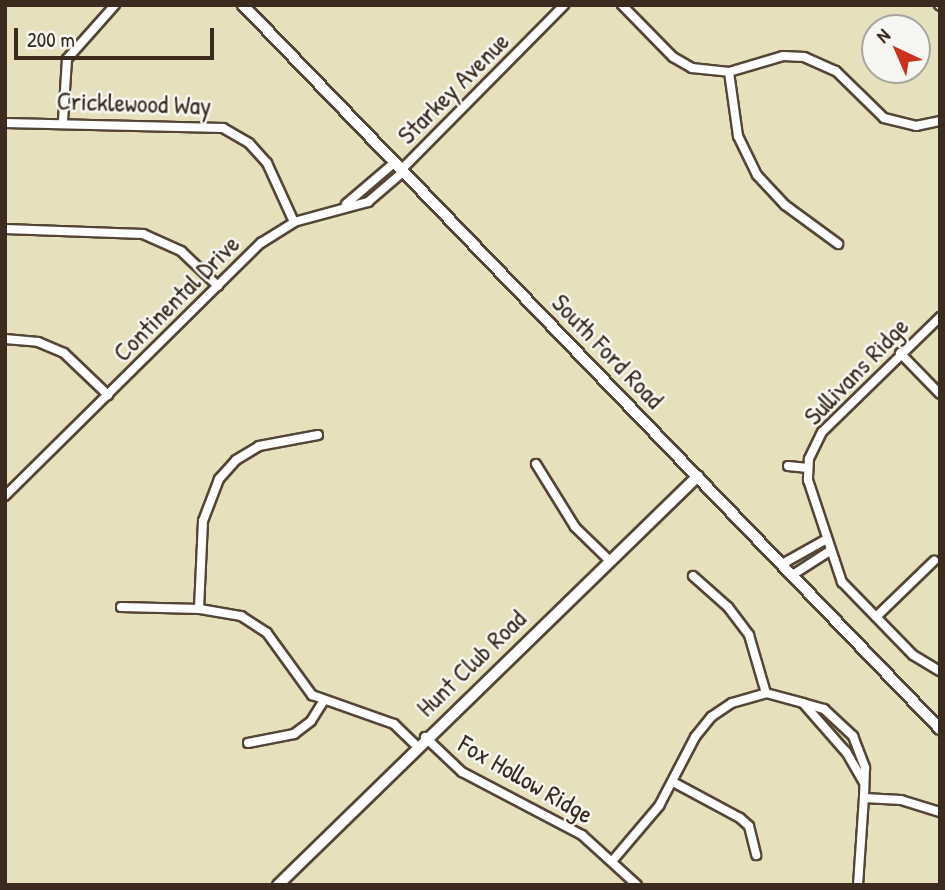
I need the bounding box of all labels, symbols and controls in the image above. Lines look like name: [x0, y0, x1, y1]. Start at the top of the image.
scale bar: [18, 14, 217, 58]
north arrow: [861, 14, 931, 84]
text: N: [870, 22, 895, 48]
text: 200 m: [27, 25, 75, 54]
street label: Starkey Avenue: [391, 26, 515, 150]
street label: Cricklewood Way: [56, 85, 212, 121]
street label: Continental Drive: [106, 228, 246, 368]
street label: South Ford Road: [546, 287, 670, 415]
street label: Sullivans Ridge: [797, 311, 915, 431]
street label: Hunt Club Road: [410, 603, 532, 723]
street label: Fox Hollow Ridge: [453, 728, 599, 830]

